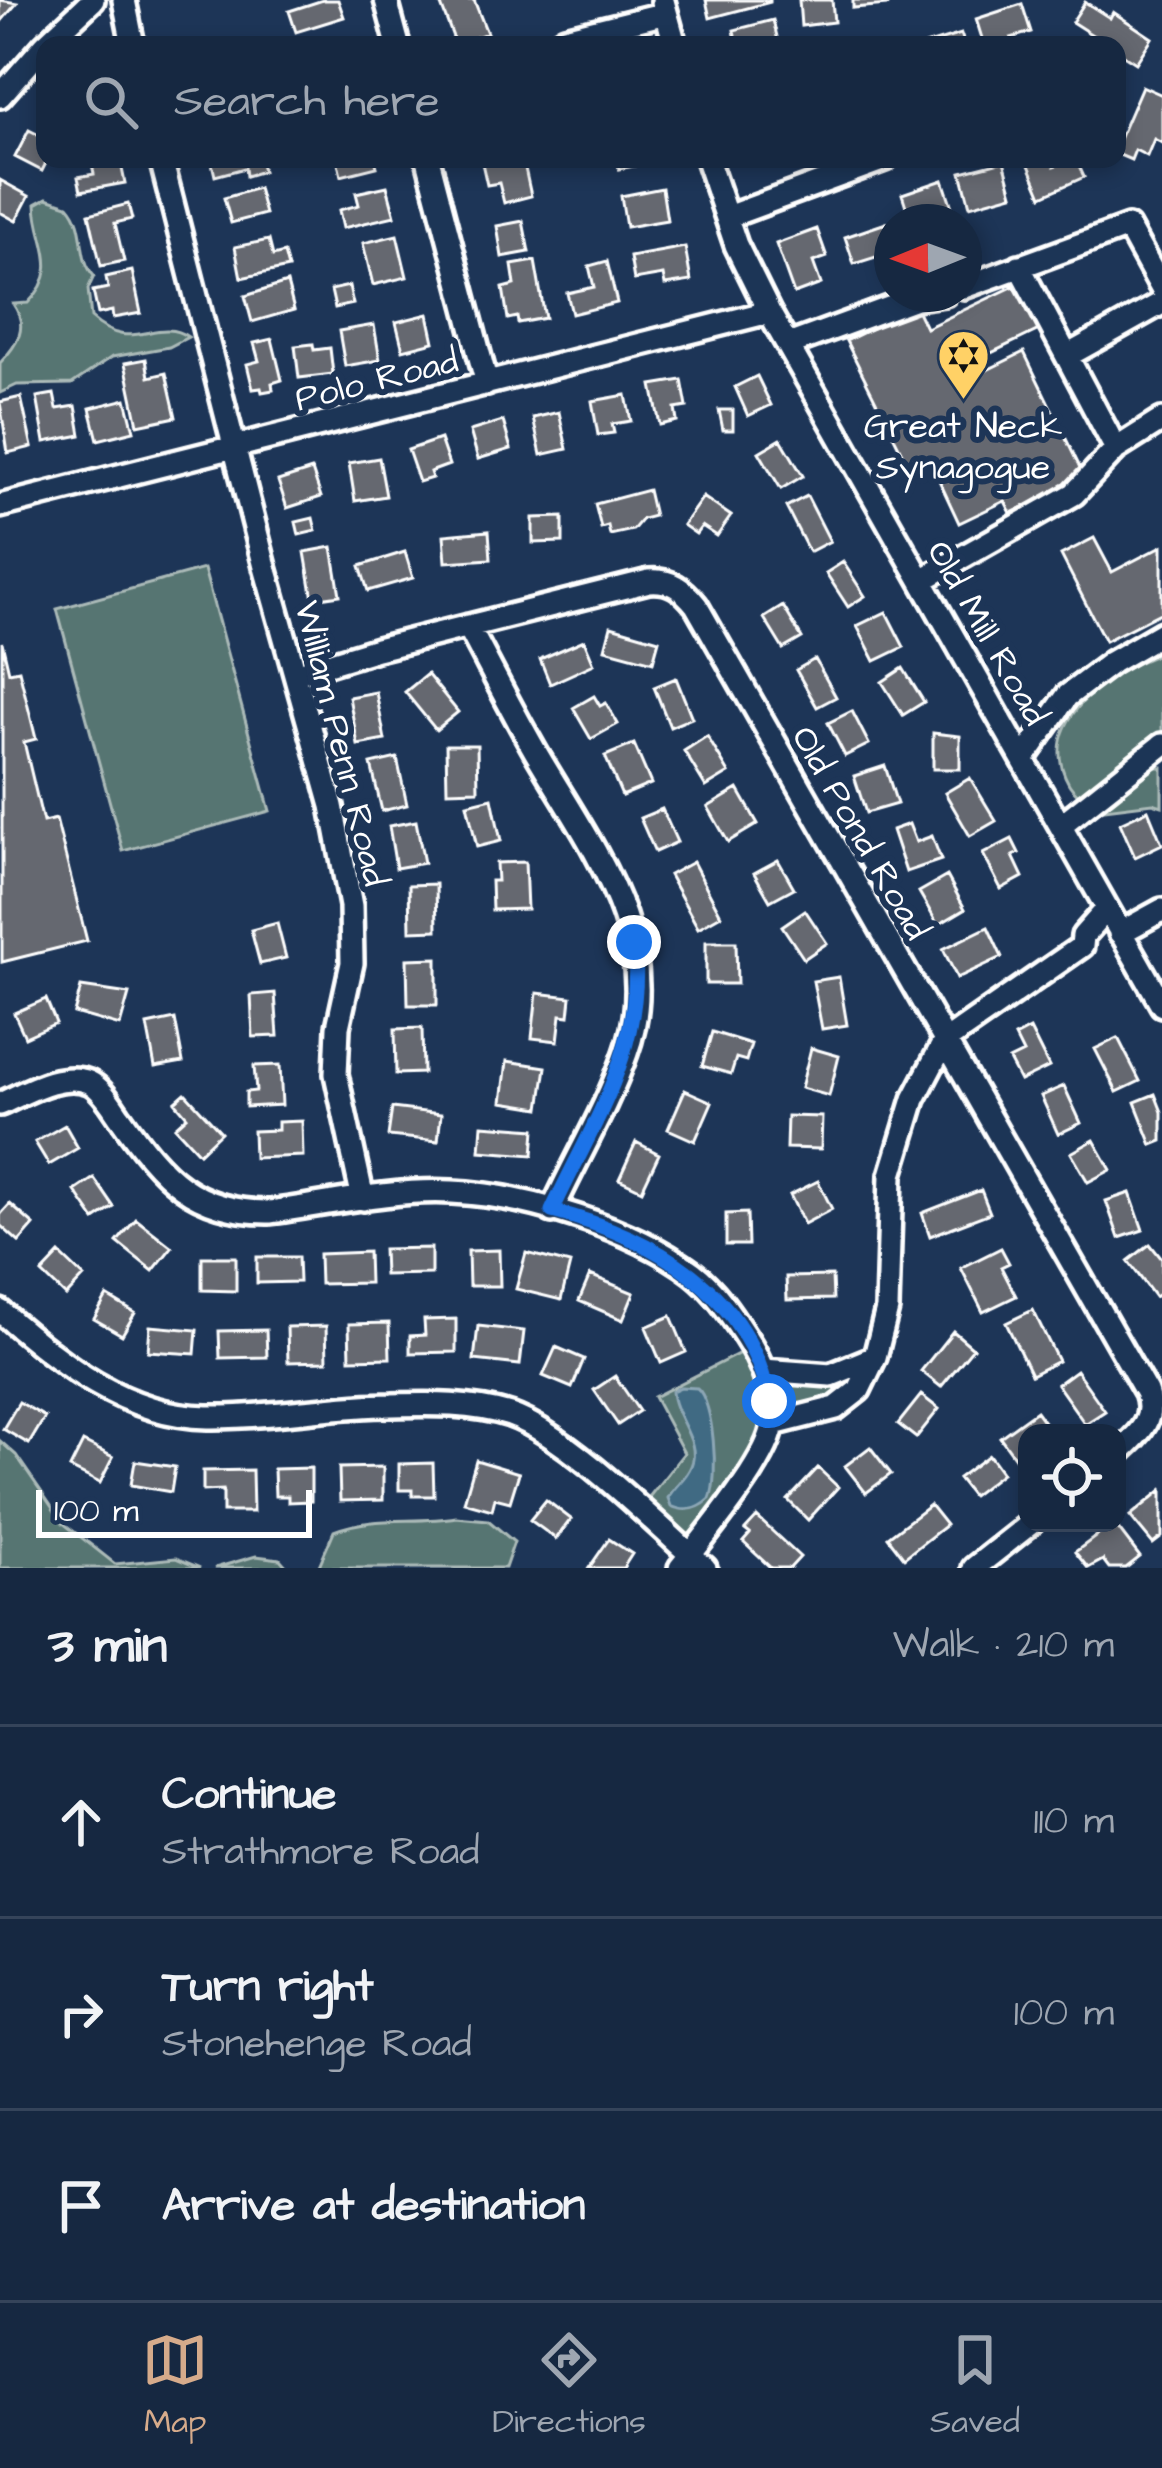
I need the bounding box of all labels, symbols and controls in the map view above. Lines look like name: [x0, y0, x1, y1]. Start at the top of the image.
search box: [36, 36, 1126, 168]
icon: search: [78, 69, 144, 135]
text: Search here: [174, 71, 440, 133]
north arrow: [874, 204, 982, 312]
synagogue icon: Great Neck Synagogue: [935, 328, 991, 402]
street label: Polo Road: [290, 336, 463, 425]
place label: Great Neck Synagogue: [864, 401, 1062, 494]
street label: Old Mill Road: [913, 531, 1060, 735]
street label: William Penn Road: [280, 596, 401, 892]
street label: Old Pond Road: [778, 717, 942, 950]
route end: [607, 915, 661, 969]
route start: [742, 1374, 796, 1428]
map controls: [1018, 1424, 1126, 1532]
button: locate: [1018, 1424, 1126, 1532]
scale bar: [36, 1484, 312, 1537]
text: 100 m: [54, 1488, 139, 1534]
text: 3 min: [48, 1611, 167, 1682]
text: Walk · 210 m: [893, 1619, 1114, 1673]
text: Continue: [162, 1764, 336, 1826]
icon: ahead: [48, 1789, 114, 1855]
text: 110 m: [1033, 1795, 1114, 1849]
text: Strathmore Road: [162, 1826, 479, 1880]
text: Turn right: [162, 1956, 374, 2018]
icon: right: [48, 1981, 114, 2047]
text: 100 m: [1014, 1987, 1114, 2041]
text: Stonehenge Road: [162, 2018, 472, 2072]
icon: arrive: [48, 2173, 114, 2239]
text: Arrive at destination: [162, 2175, 585, 2237]
tab: Map: [142, 2327, 208, 2445]
tab: Directions: [492, 2327, 646, 2445]
tab: Saved: [930, 2327, 1020, 2445]

